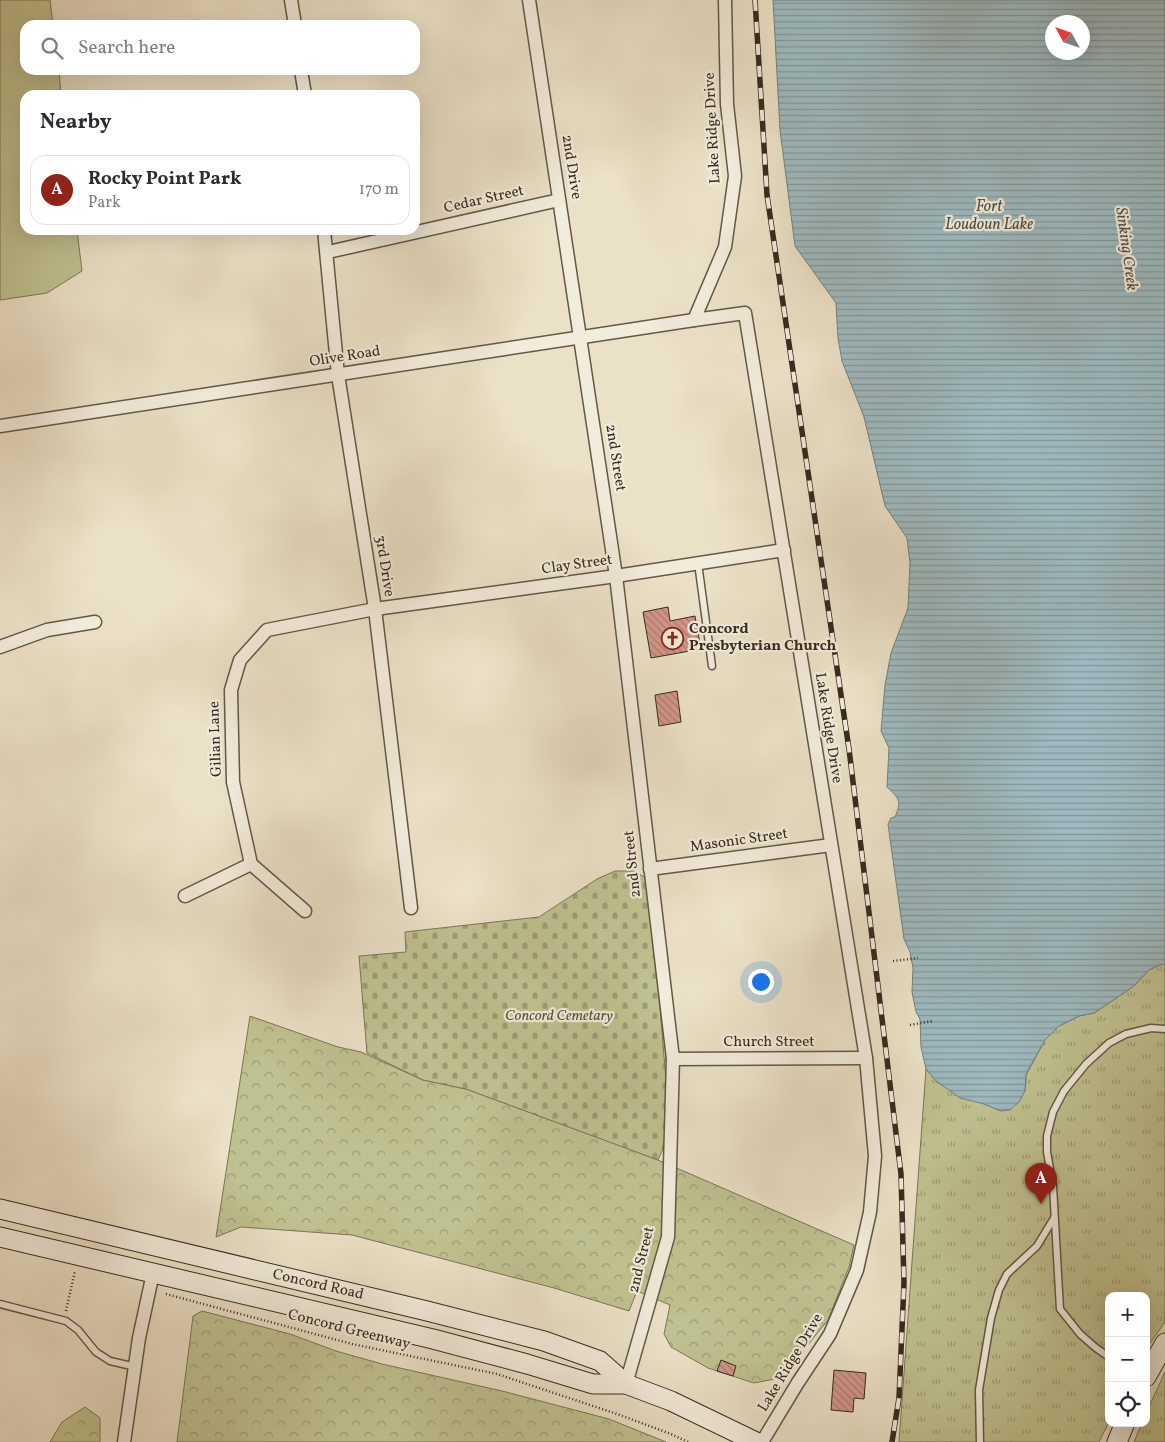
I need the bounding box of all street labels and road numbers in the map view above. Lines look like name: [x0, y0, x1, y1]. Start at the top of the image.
street label: Lake Ridge Drive: [700, 72, 726, 184]
street label: 2nd Drive: [556, 133, 586, 201]
street label: Cedar Street: [442, 181, 526, 219]
street label: Olive Road: [308, 341, 382, 373]
street label: 2nd Street: [599, 423, 631, 493]
street label: 3rd Drive: [369, 534, 399, 598]
street label: Clay Street: [540, 550, 614, 580]
street label: Lake Ridge Drive: [809, 671, 847, 785]
street label: Gilian Lane: [204, 701, 228, 777]
street label: Masonic Street: [689, 824, 789, 858]
street label: 2nd Street: [619, 829, 647, 899]
street label: Church Street: [723, 1032, 815, 1053]
street label: 2nd Street: [624, 1225, 660, 1295]
street label: Concord Road: [270, 1264, 366, 1306]
street label: Concord Greenway: [285, 1305, 413, 1355]
street label: Lake Ridge Drive: [753, 1310, 829, 1416]

